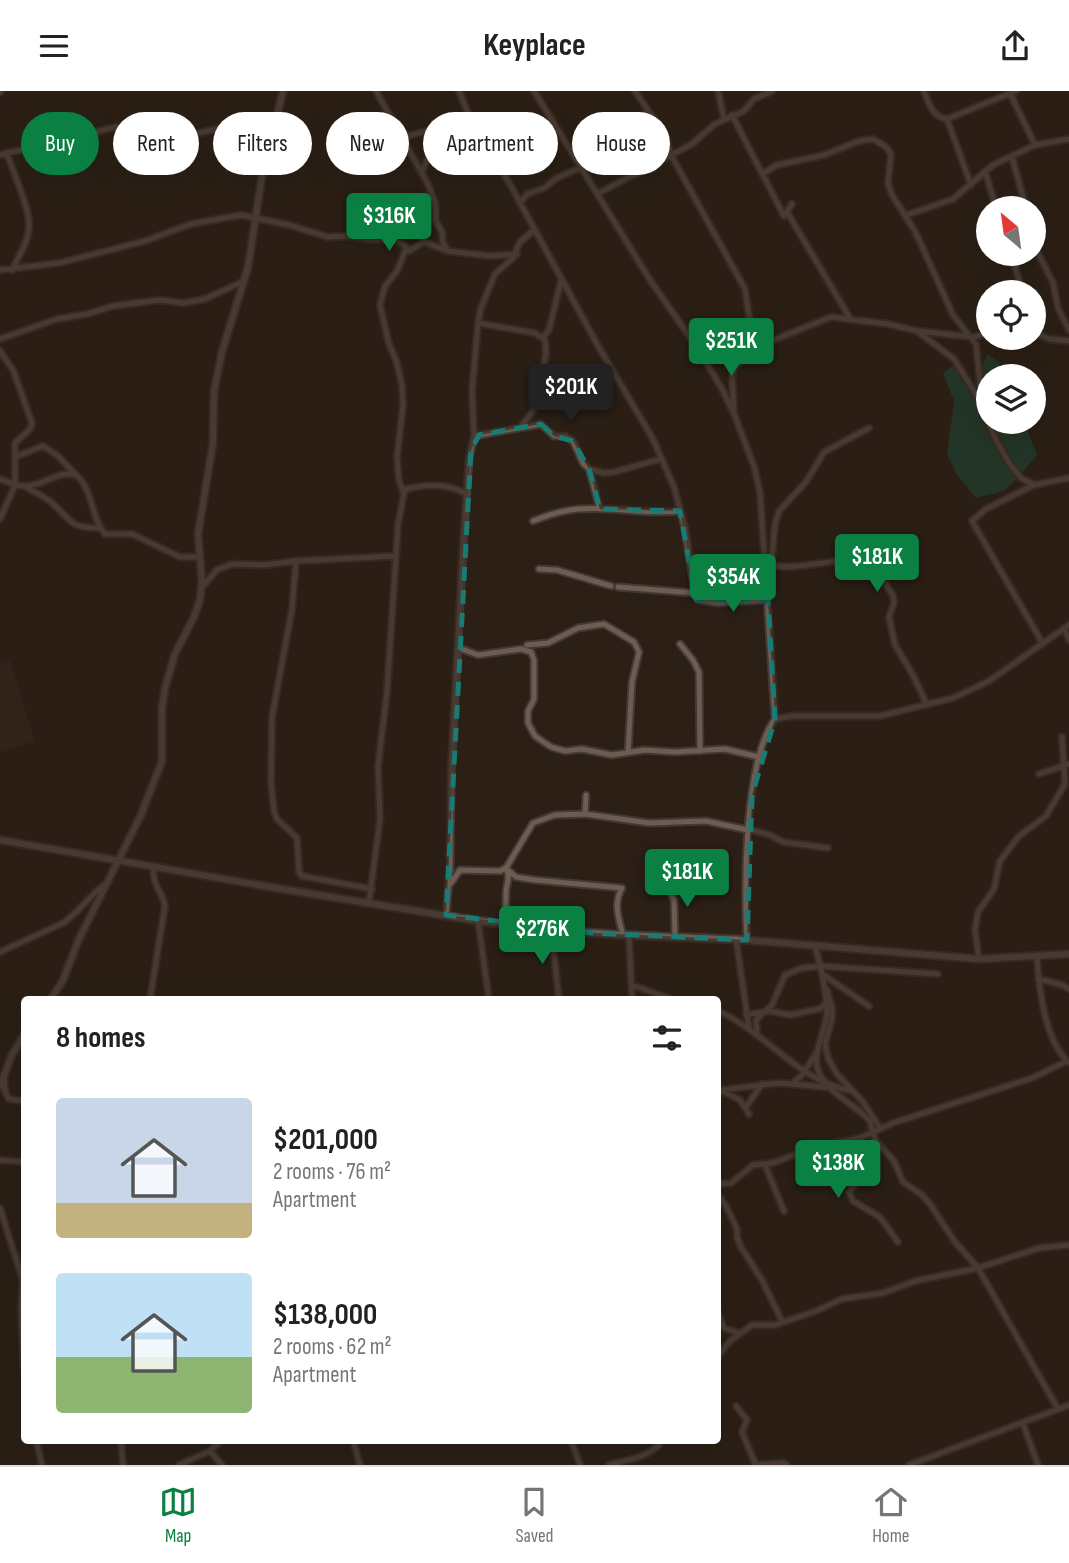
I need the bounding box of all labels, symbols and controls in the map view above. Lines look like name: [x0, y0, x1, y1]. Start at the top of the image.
text: Keyplace: [483, 26, 586, 65]
icon: menu: [35, 27, 73, 65]
icon: share: [996, 27, 1034, 65]
chip: Buy: [21, 112, 99, 175]
chip: Rent: [113, 112, 199, 175]
chip: Filters: [213, 112, 312, 175]
chip: New: [326, 112, 409, 175]
chip: Apartment: [423, 112, 558, 175]
chip: House: [572, 112, 670, 175]
pin: $316K: [340, 193, 438, 253]
north arrow: [976, 196, 1046, 266]
map controls: [976, 196, 1046, 434]
text: $316K: [362, 202, 416, 230]
button: locate: [976, 280, 1046, 350]
pin: $251K: [682, 319, 780, 378]
text: $251K: [705, 327, 757, 355]
button: layers: [976, 364, 1046, 434]
pin: $201K: [522, 365, 620, 424]
text: $201K: [544, 373, 598, 401]
pin: $181K: [828, 535, 926, 594]
text: $181K: [851, 543, 903, 571]
pin: $354K: [684, 554, 782, 614]
text: $354K: [706, 563, 760, 591]
pin: $181K: [638, 849, 736, 909]
text: $181K: [661, 858, 713, 886]
pin: $276K: [493, 907, 591, 966]
text: $276K: [515, 915, 569, 943]
icon: filters: [648, 1019, 686, 1057]
text: 8 homes: [56, 1020, 145, 1056]
text: $201,000: [273, 1122, 378, 1158]
icon: home: [112, 1126, 196, 1210]
pin: $138K: [789, 1141, 887, 1200]
text: $138K: [811, 1149, 865, 1177]
text: 2 rooms · 76 m²: [273, 1158, 391, 1186]
text: Apartment: [273, 1186, 357, 1214]
text: $138,000: [273, 1297, 377, 1333]
icon: home: [112, 1301, 196, 1385]
text: 2 rooms · 62 m²: [273, 1333, 392, 1361]
text: Apartment: [273, 1361, 357, 1389]
tab: Map: [159, 1483, 197, 1548]
tab: Saved: [515, 1483, 554, 1548]
tab: Home: [872, 1483, 910, 1548]

